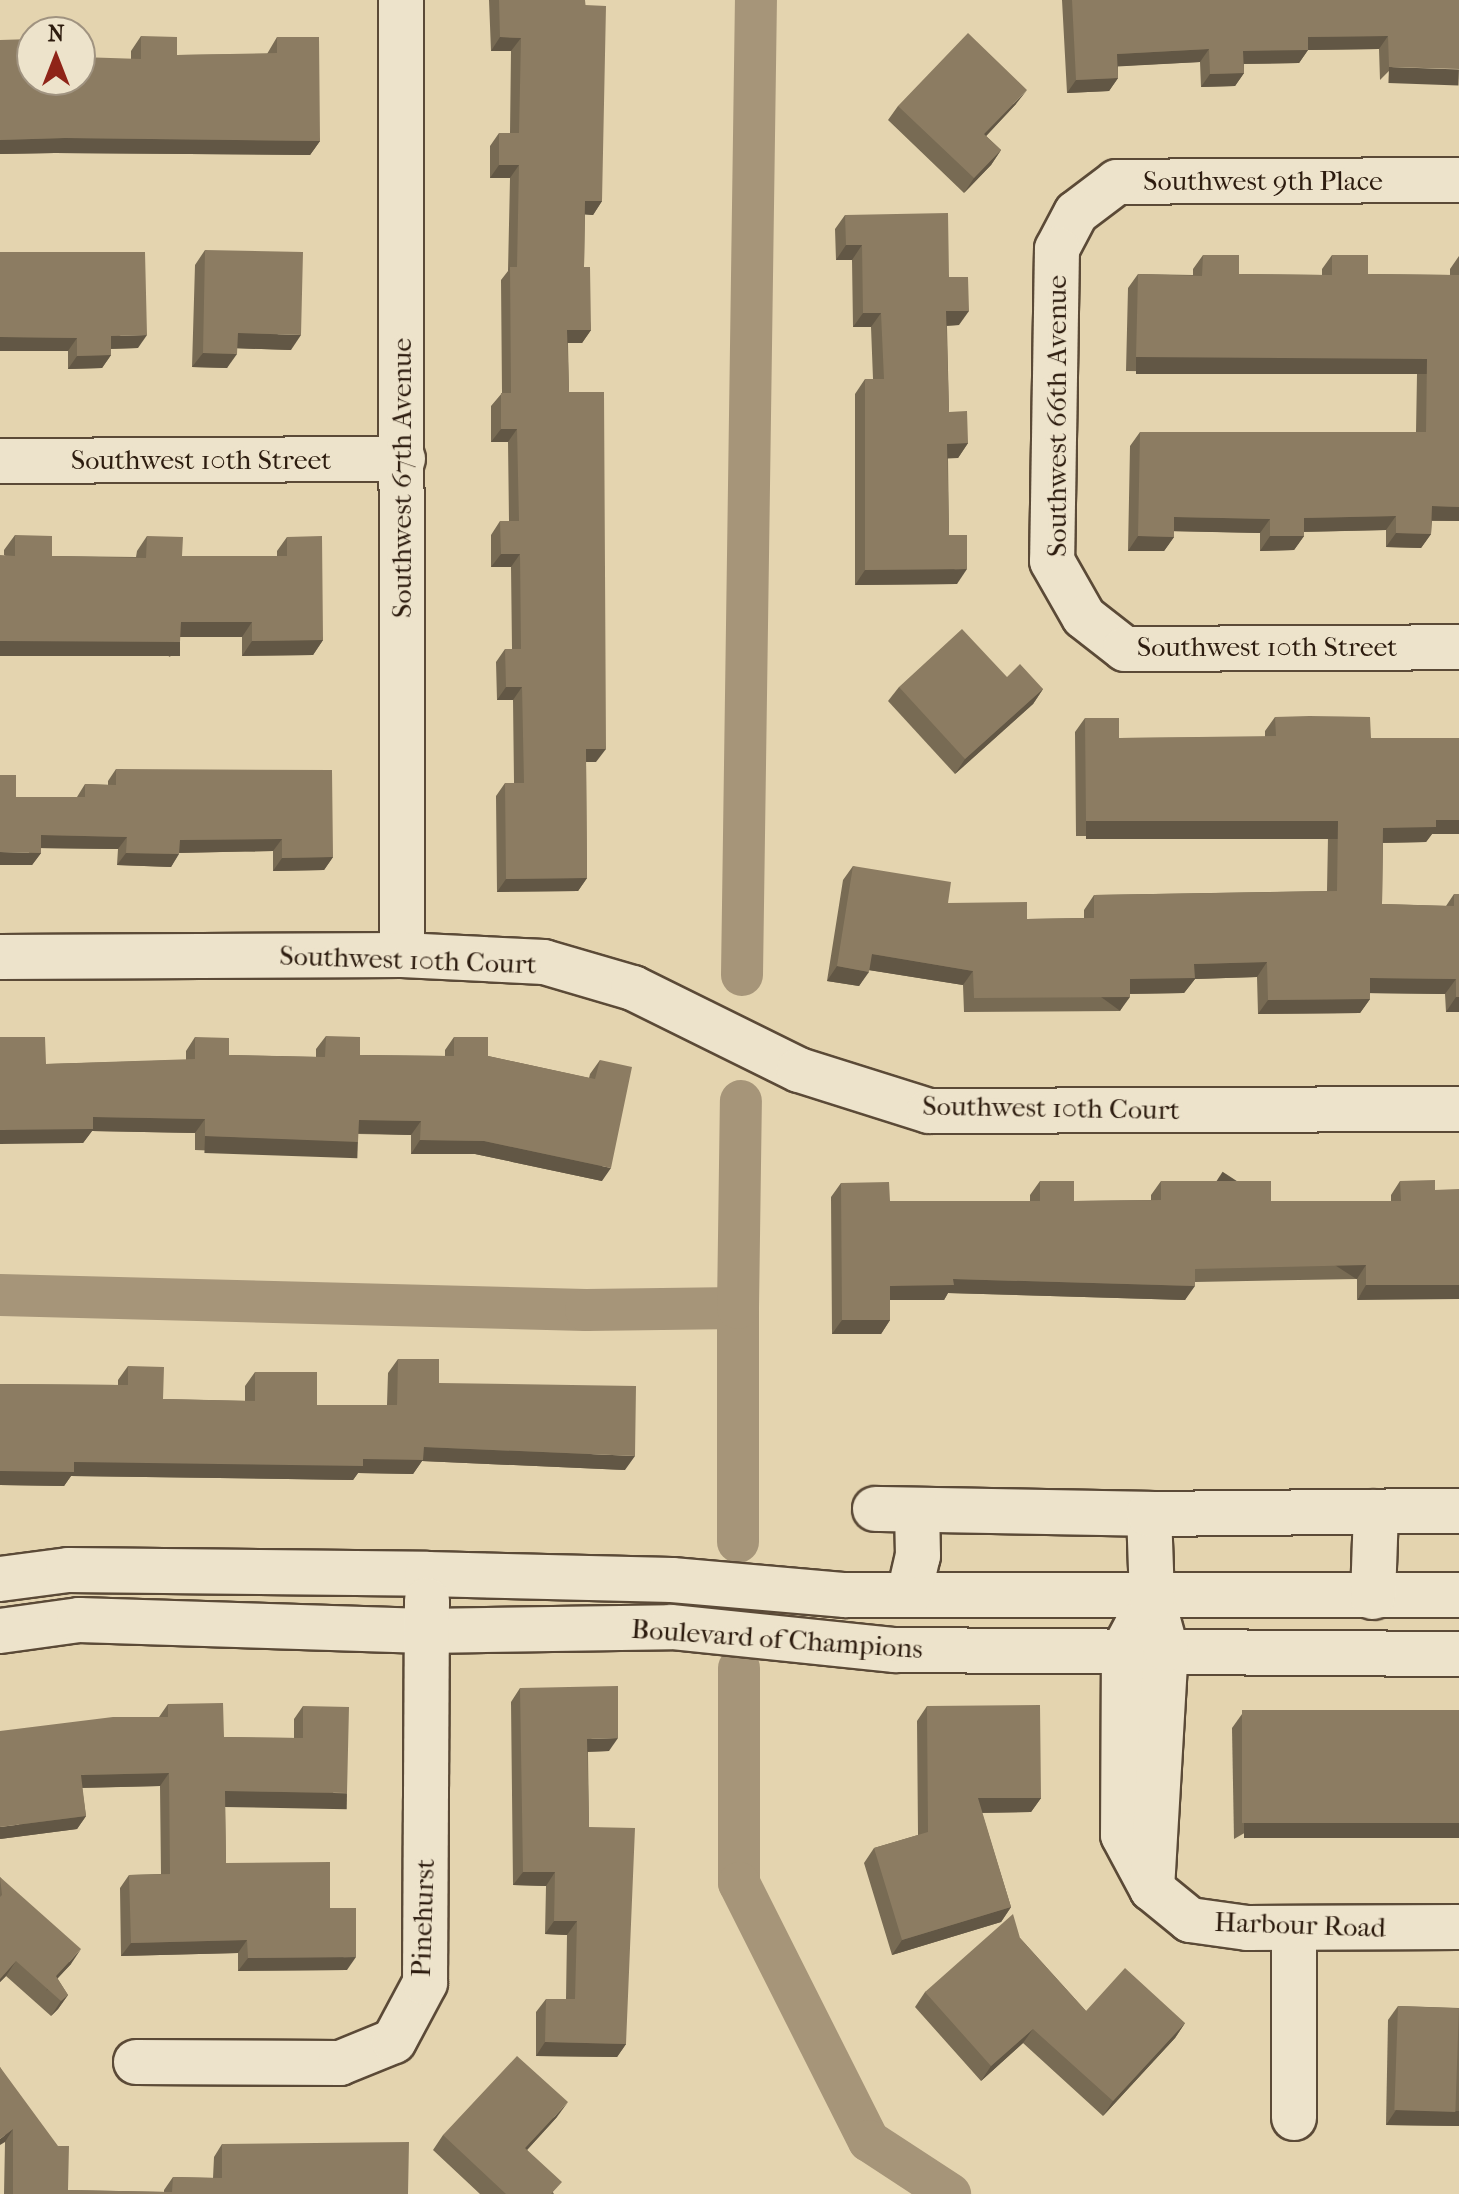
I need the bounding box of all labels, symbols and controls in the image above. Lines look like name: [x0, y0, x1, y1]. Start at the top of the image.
north arrow: [16, 16, 96, 96]
text: N: [48, 21, 64, 47]
street label: Southwest 9th Place: [1143, 164, 1383, 198]
street label: Southwest 66th Avenue: [1040, 275, 1074, 557]
street label: Southwest 67th Avenue: [385, 338, 419, 618]
street label: Southwest 10th Street: [71, 443, 331, 477]
street label: Southwest 10th Street: [1137, 630, 1397, 664]
street label: Southwest 10th Court: [279, 939, 537, 981]
street label: Southwest 10th Court: [922, 1089, 1180, 1127]
street label: Boulevard of Champions: [630, 1612, 924, 1666]
street label: Pinehurst: [404, 1858, 442, 1978]
street label: Harbour Road: [1214, 1905, 1386, 1945]

